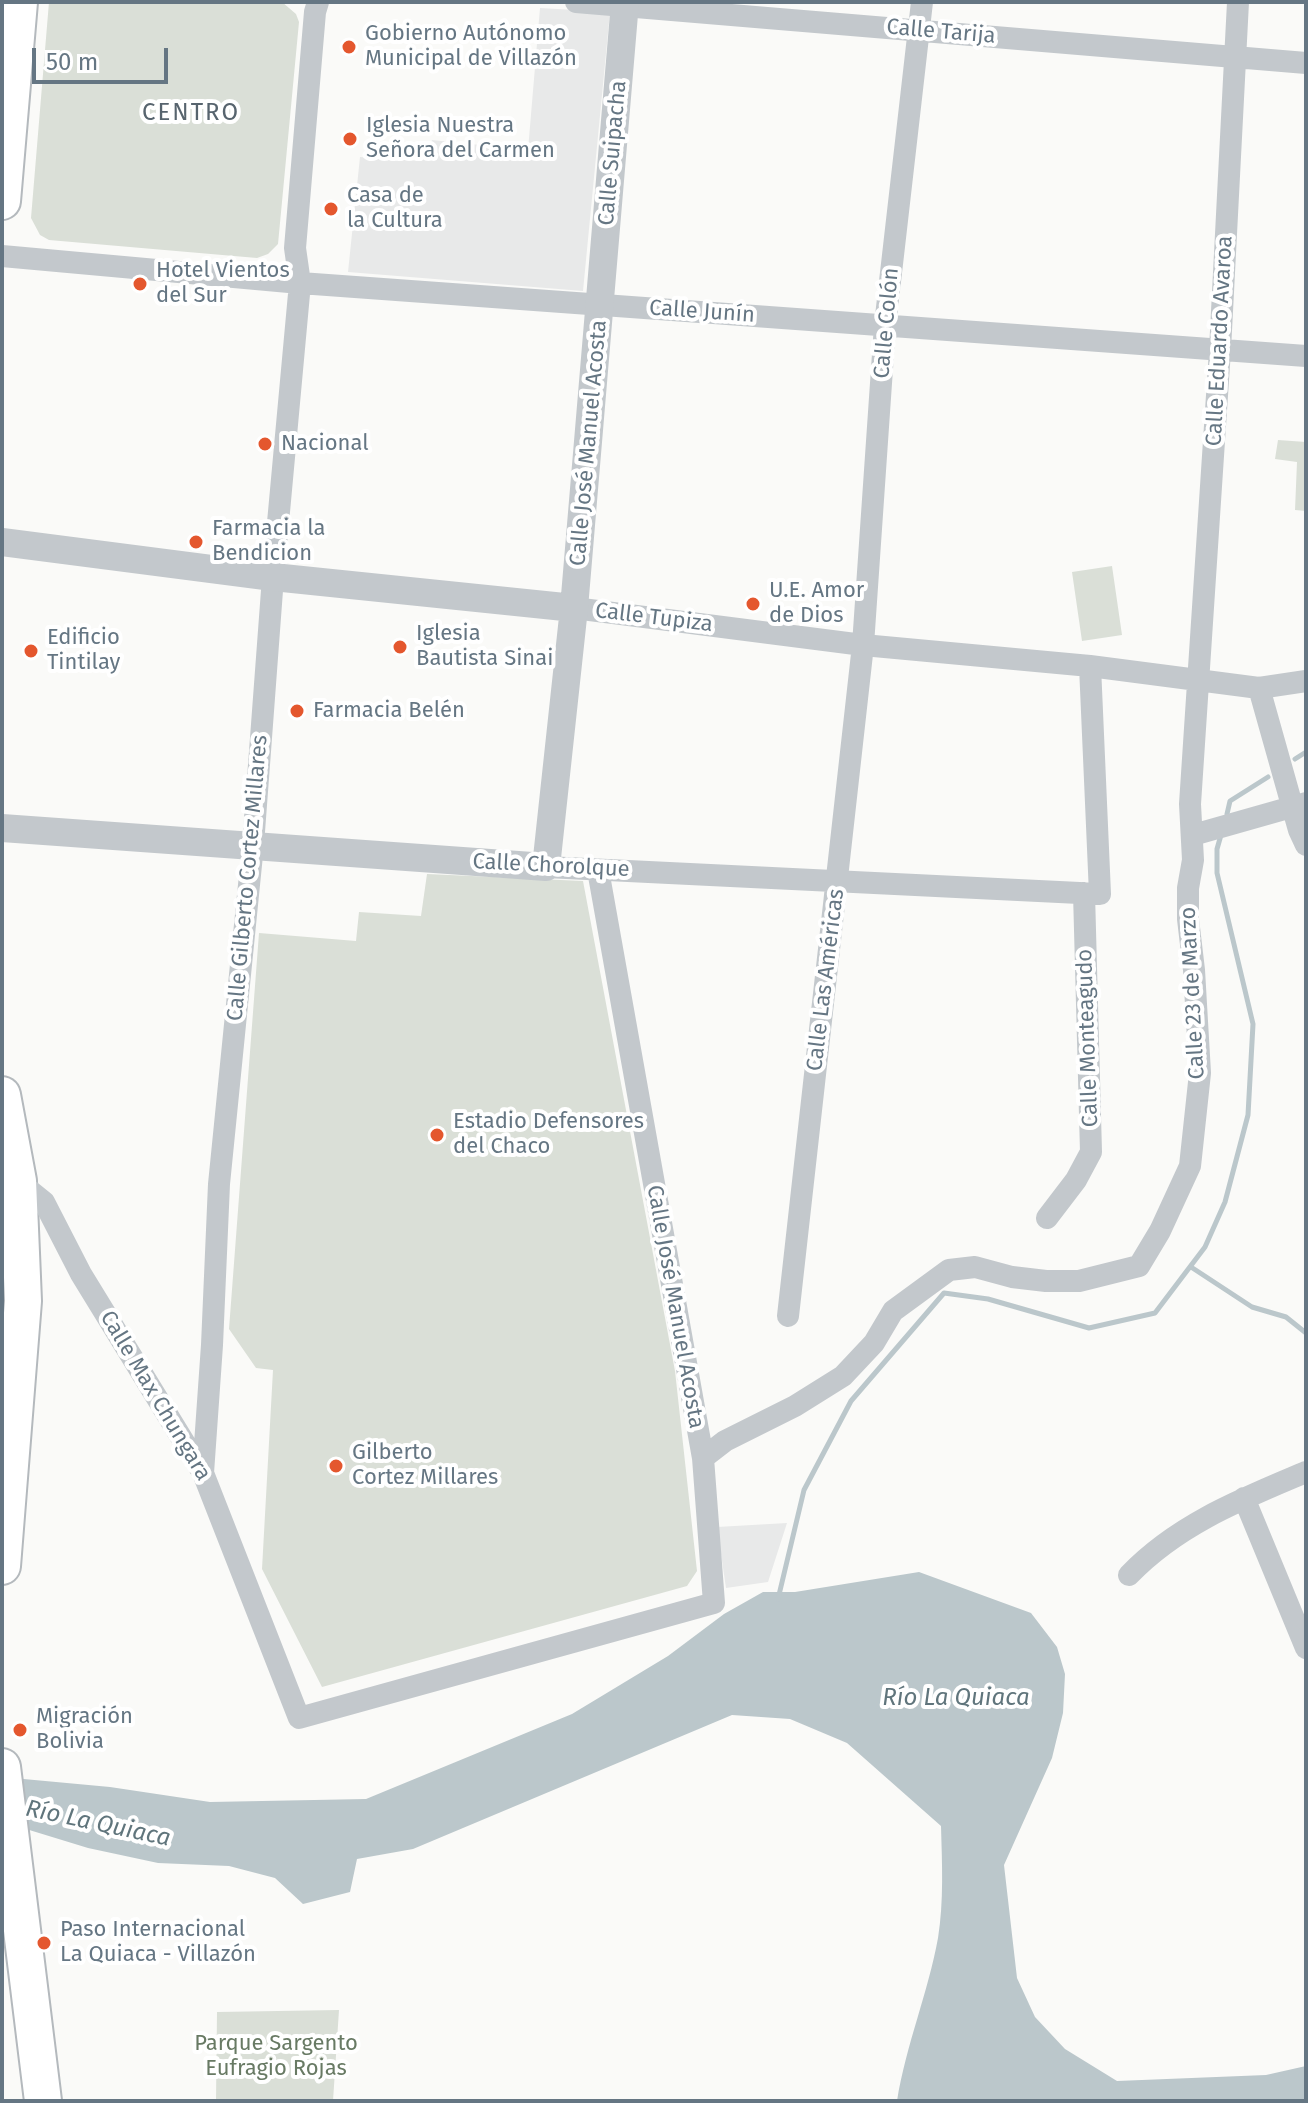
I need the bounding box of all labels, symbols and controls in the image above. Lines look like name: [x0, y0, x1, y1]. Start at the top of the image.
street label: Calle Tarija: [885, 14, 997, 50]
place label: Gobierno Autónomo Municipal de Villazón: [365, 21, 577, 72]
scale bar: [36, 32, 172, 82]
marker: Gobierno Autónomo Municipal de Villazón: [340, 38, 358, 56]
text: 50 m: [46, 48, 98, 76]
street label: Calle Suipacha: [594, 79, 632, 227]
district label: CENTRO: [142, 99, 240, 127]
place label: Iglesia Nuestra Señora del Carmen: [366, 113, 555, 164]
marker: Iglesia Nuestra Señora del Carmen: [341, 130, 359, 148]
place label: Casa de la Cultura: [347, 183, 443, 234]
marker: Casa de la Cultura: [322, 200, 340, 218]
street label: Calle Eduardo Avaroa: [1201, 235, 1239, 447]
place label: Hotel Vientos del Sur: [156, 258, 290, 310]
street label: Calle Colón: [869, 266, 905, 380]
marker: Hotel Vientos del Sur: [131, 275, 149, 293]
street label: Calle Junín: [648, 295, 756, 329]
street label: Calle José Manuel Acosta: [565, 319, 613, 567]
place label: Nacional: [281, 431, 369, 457]
marker: Nacional: [256, 435, 274, 453]
place label: Farmacia la Bendicion: [212, 516, 326, 568]
marker: Farmacia la Bendicion: [187, 533, 205, 551]
place label: U.E. Amor de Dios: [769, 578, 864, 630]
marker: U.E. Amor de Dios: [744, 595, 762, 613]
street label: Calle Tupiza: [594, 598, 714, 638]
place label: Iglesia Bautista Sinai: [416, 621, 553, 672]
place label: Edificio Tintilay: [47, 625, 120, 676]
marker: Iglesia Bautista Sinai: [391, 638, 409, 656]
marker: Edificio Tintilay: [22, 642, 40, 660]
place label: Farmacia Belén: [313, 698, 465, 724]
marker: Farmacia Belén: [288, 702, 306, 720]
street label: Calle Gilberto Cortez Millares: [222, 734, 274, 1022]
street label: Calle Chorolque: [472, 849, 630, 883]
street label: Calle Las Américas: [802, 887, 850, 1073]
street label: Calle 23 de Marzo: [1175, 906, 1211, 1080]
street label: Calle Monteagudo: [1072, 948, 1104, 1128]
place label: Estadio Defensores del Chaco: [453, 1109, 644, 1160]
marker: Estadio Defensores del Chaco: [428, 1126, 446, 1144]
street label: Calle José Manuel Acosta: [641, 1183, 709, 1431]
street label: Calle Max Chungara: [94, 1306, 216, 1486]
place label: Gilberto Cortez Millares: [352, 1440, 498, 1492]
marker: Gilberto Cortez Millares: [327, 1457, 345, 1475]
water label: Río La Quiaca: [882, 1684, 1030, 1712]
place label: Migración Bolivia: [36, 1704, 133, 1756]
marker: Migración Bolivia: [11, 1721, 29, 1739]
water label: Río La Quiaca: [23, 1795, 173, 1853]
place label: Paso Internacional La Quiaca - Villazón: [60, 1917, 256, 1968]
marker: Paso Internacional La Quiaca - Villazón: [35, 1934, 53, 1952]
park label: Parque Sargento Eufragio Rojas: [194, 2031, 358, 2082]

